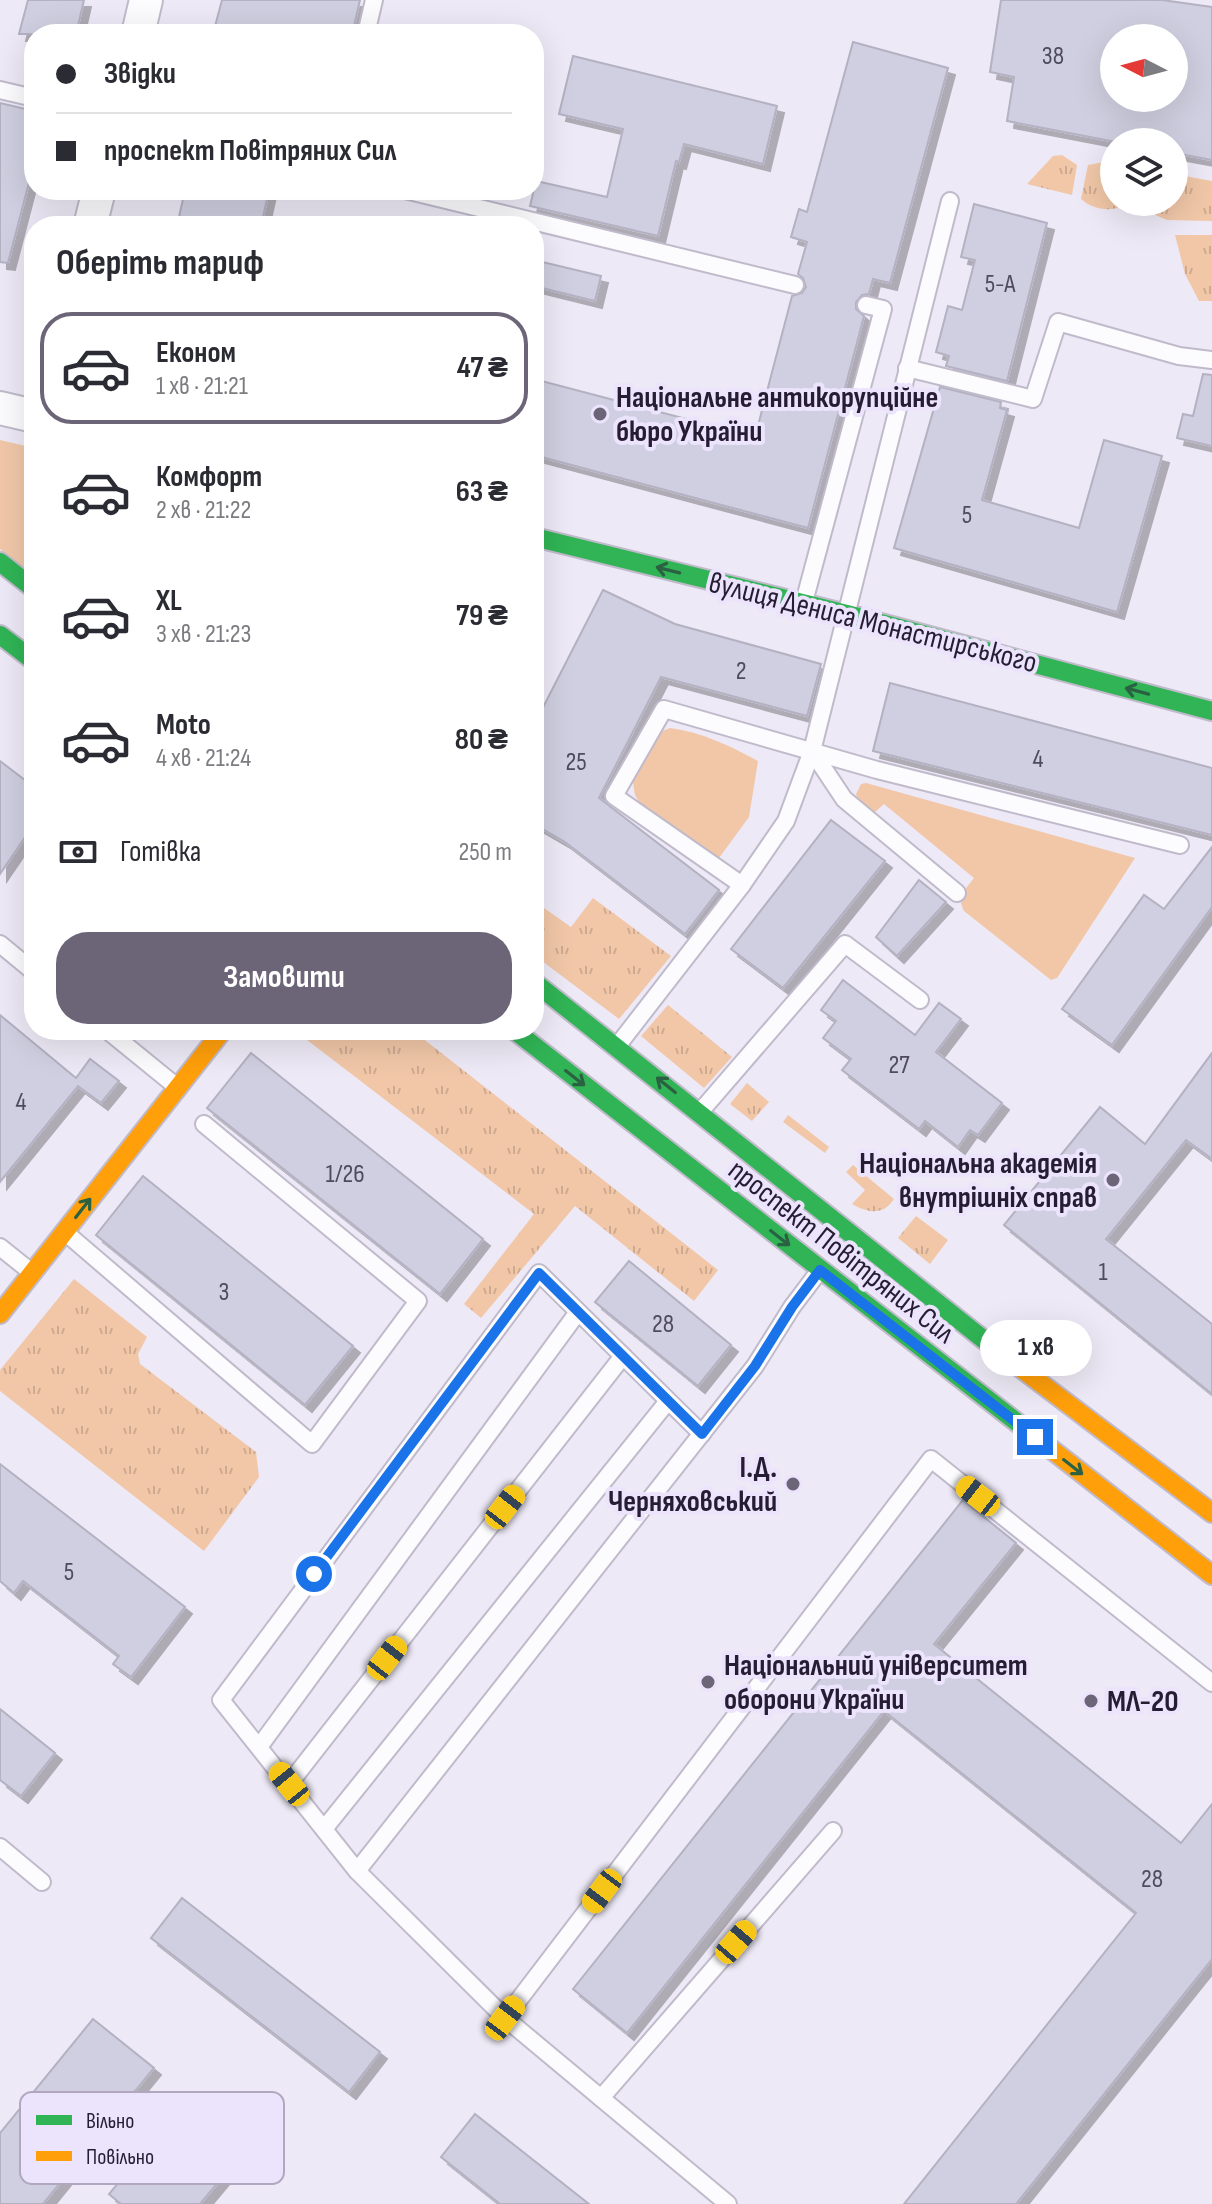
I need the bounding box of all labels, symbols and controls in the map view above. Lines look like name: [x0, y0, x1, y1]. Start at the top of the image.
north arrow: [1100, 24, 1188, 112]
map controls: [1100, 24, 1188, 216]
house number: 38: [1042, 41, 1064, 72]
text: Звідки: [104, 56, 176, 92]
button: layers: [1100, 128, 1188, 216]
text: проспект Повітряних Сил: [104, 133, 396, 169]
text: Оберіть тариф: [56, 242, 264, 285]
house number: 5-А: [985, 269, 1016, 300]
icon: car: [60, 332, 132, 404]
text: Економ: [156, 335, 236, 371]
text: 47 ₴: [457, 350, 508, 386]
text: 1 хв · 21:21: [156, 371, 248, 402]
place label: Національне антикорупційне бюро України: [616, 380, 938, 450]
marker: Національне антикорупційне бюро України: [591, 405, 609, 423]
icon: car: [60, 456, 132, 528]
text: Комфорт: [156, 459, 262, 495]
text: 63 ₴: [456, 474, 508, 510]
text: 2 хв · 21:22: [156, 495, 251, 526]
house number: 5: [962, 500, 972, 531]
one-way arrow: [656, 561, 681, 576]
street label: вулиця Дениса Монастирського: [705, 565, 1041, 681]
icon: car: [60, 580, 132, 652]
text: XL: [156, 583, 182, 619]
text: 79 ₴: [456, 598, 508, 634]
text: 3 хв · 21:23: [156, 619, 252, 650]
house number: 2: [736, 656, 746, 687]
one-way arrow: [1124, 683, 1150, 698]
icon: car: [60, 704, 132, 776]
text: Moto: [156, 707, 211, 743]
text: 80 ₴: [455, 722, 508, 758]
text: 4 хв · 21:24: [156, 743, 251, 774]
house number: 4: [1033, 744, 1044, 775]
house number: 25: [565, 747, 587, 778]
icon: cash: [56, 830, 100, 874]
text: Готівка: [120, 834, 201, 870]
text: 250 m: [458, 837, 512, 868]
button: Замовити: [56, 932, 512, 1024]
house number: 27: [888, 1050, 910, 1081]
one-way arrow: [564, 1070, 585, 1087]
one-way arrow: [656, 1077, 677, 1094]
house number: 4: [16, 1087, 27, 1118]
place label: Національна академія внутрішніх справ: [859, 1146, 1097, 1216]
street label: проспект Повітряних Сил: [721, 1152, 962, 1352]
house number: 1/26: [325, 1159, 365, 1190]
marker: Національна академія внутрішніх справ: [1104, 1171, 1122, 1189]
one-way arrow: [74, 1198, 92, 1219]
one-way arrow: [769, 1230, 790, 1247]
house number: 1: [1098, 1257, 1108, 1288]
house number: 3: [219, 1277, 229, 1308]
house number: 28: [652, 1309, 674, 1340]
callout: 1 хв: [979, 1321, 1091, 1377]
text: 1 хв: [1018, 1332, 1054, 1363]
route end: [1017, 1419, 1053, 1455]
place label: І.Д. Черняховський: [608, 1450, 777, 1520]
one-way arrow: [1062, 1458, 1083, 1476]
car: [952, 1472, 1004, 1520]
marker: І.Д. Черняховський: [784, 1475, 802, 1493]
car: [481, 1481, 529, 1533]
route start: [296, 1556, 332, 1592]
house number: 5: [64, 1557, 74, 1588]
car: [363, 1632, 411, 1684]
place label: Національний університет оборони України: [724, 1648, 1028, 1718]
marker: Національний університет оборони України: [699, 1673, 717, 1691]
place label: МЛ-20: [1107, 1684, 1178, 1720]
marker: МЛ-20: [1082, 1692, 1100, 1710]
car: [265, 1758, 313, 1810]
house number: 28: [1141, 1864, 1163, 1895]
car: [578, 1865, 626, 1917]
car: [711, 1916, 761, 1968]
car: [481, 1992, 529, 2044]
legend: [20, 2092, 284, 2184]
text: Вільно: [86, 2108, 134, 2135]
text: Повільно: [86, 2144, 154, 2171]

